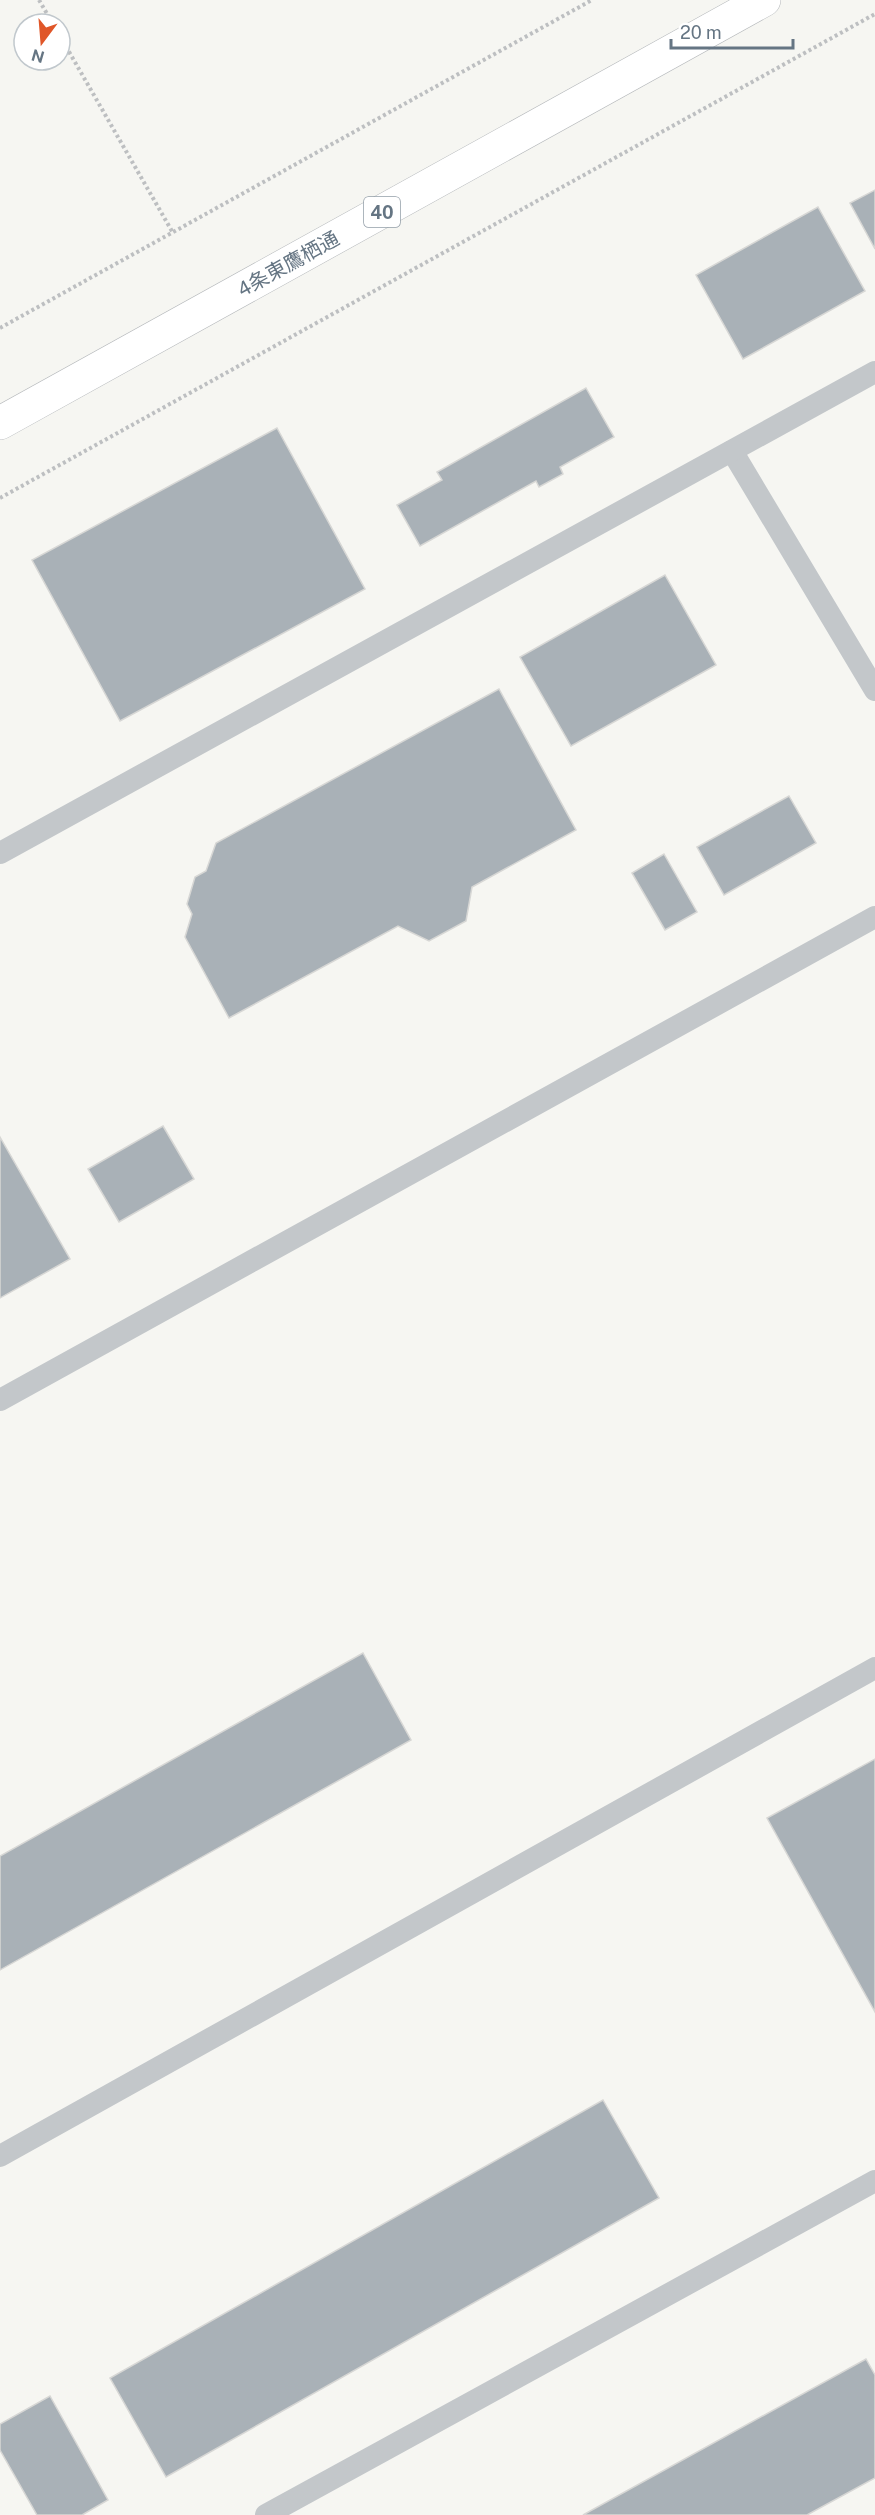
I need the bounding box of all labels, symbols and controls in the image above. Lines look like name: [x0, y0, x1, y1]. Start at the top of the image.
north arrow: [12, 12, 72, 72]
scale bar: [671, 12, 792, 50]
text: 20 m: [680, 22, 722, 43]
text: N: [29, 45, 47, 67]
road number: 40: [364, 197, 400, 227]
street label: 4条東鷹栖通: [233, 226, 343, 302]

